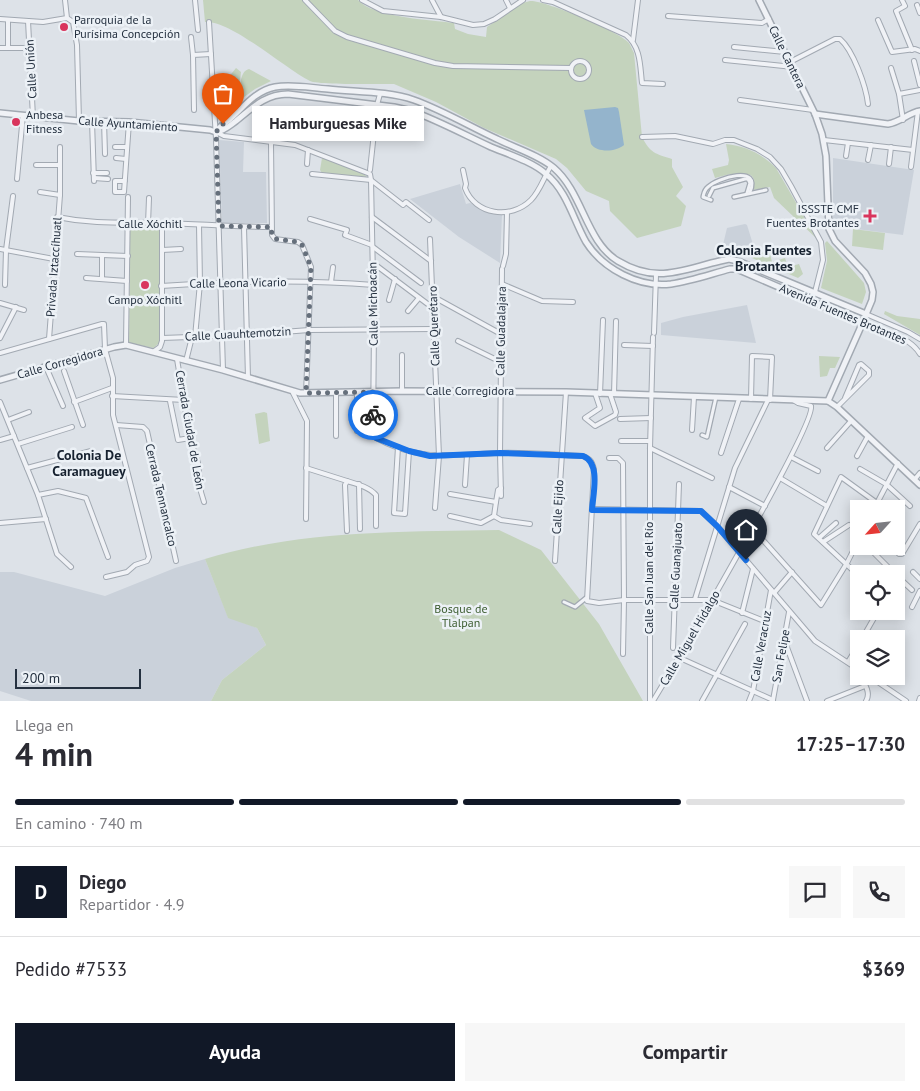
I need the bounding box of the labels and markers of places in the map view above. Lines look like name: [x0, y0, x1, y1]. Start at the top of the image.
place label: Parroquia de la Purísima Concepción: [74, 12, 180, 41]
marker: Parroquia de la Purísima Concepción: [58, 21, 70, 33]
pin: [202, 73, 244, 124]
callout: Hamburguesas Mike: [253, 106, 426, 142]
place label: Anbesa Fitness: [26, 107, 63, 136]
marker: Anbesa Fitness: [10, 116, 22, 128]
place label: ISSSTE CMF Fuentes Brotantes: [766, 201, 859, 230]
marker: ISSSTE CMF Fuentes Brotantes: [863, 209, 877, 223]
marker: Campo Xóchitl: [139, 279, 151, 291]
place label: Campo Xóchitl: [108, 292, 183, 307]
pin: [725, 509, 767, 560]

